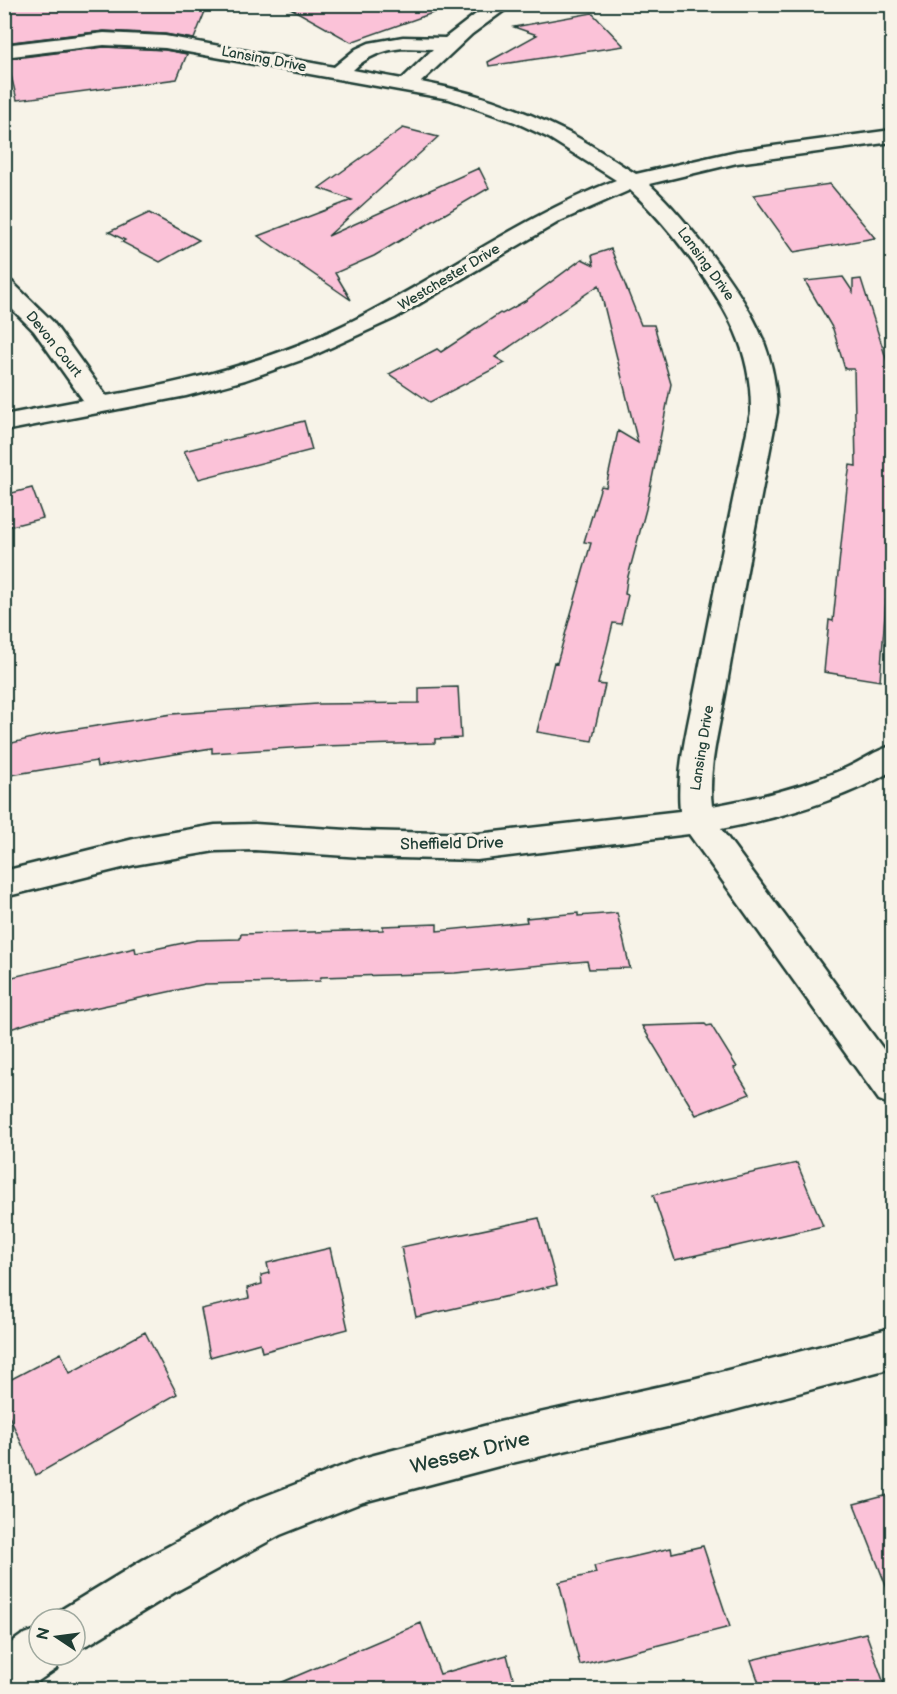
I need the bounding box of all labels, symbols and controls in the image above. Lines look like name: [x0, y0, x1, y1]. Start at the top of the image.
street label: Lansing Drive: [220, 42, 308, 76]
street label: Lansing Drive: [674, 224, 738, 304]
street label: Westchester Drive: [395, 240, 503, 314]
street label: Devon Court: [22, 308, 86, 381]
street label: Lansing Drive: [687, 704, 717, 792]
street label: Sheffield Drive: [400, 834, 504, 854]
street label: Wessex Drive: [408, 1427, 532, 1479]
north arrow: [27, 1607, 87, 1667]
text: N: [33, 1626, 54, 1642]

